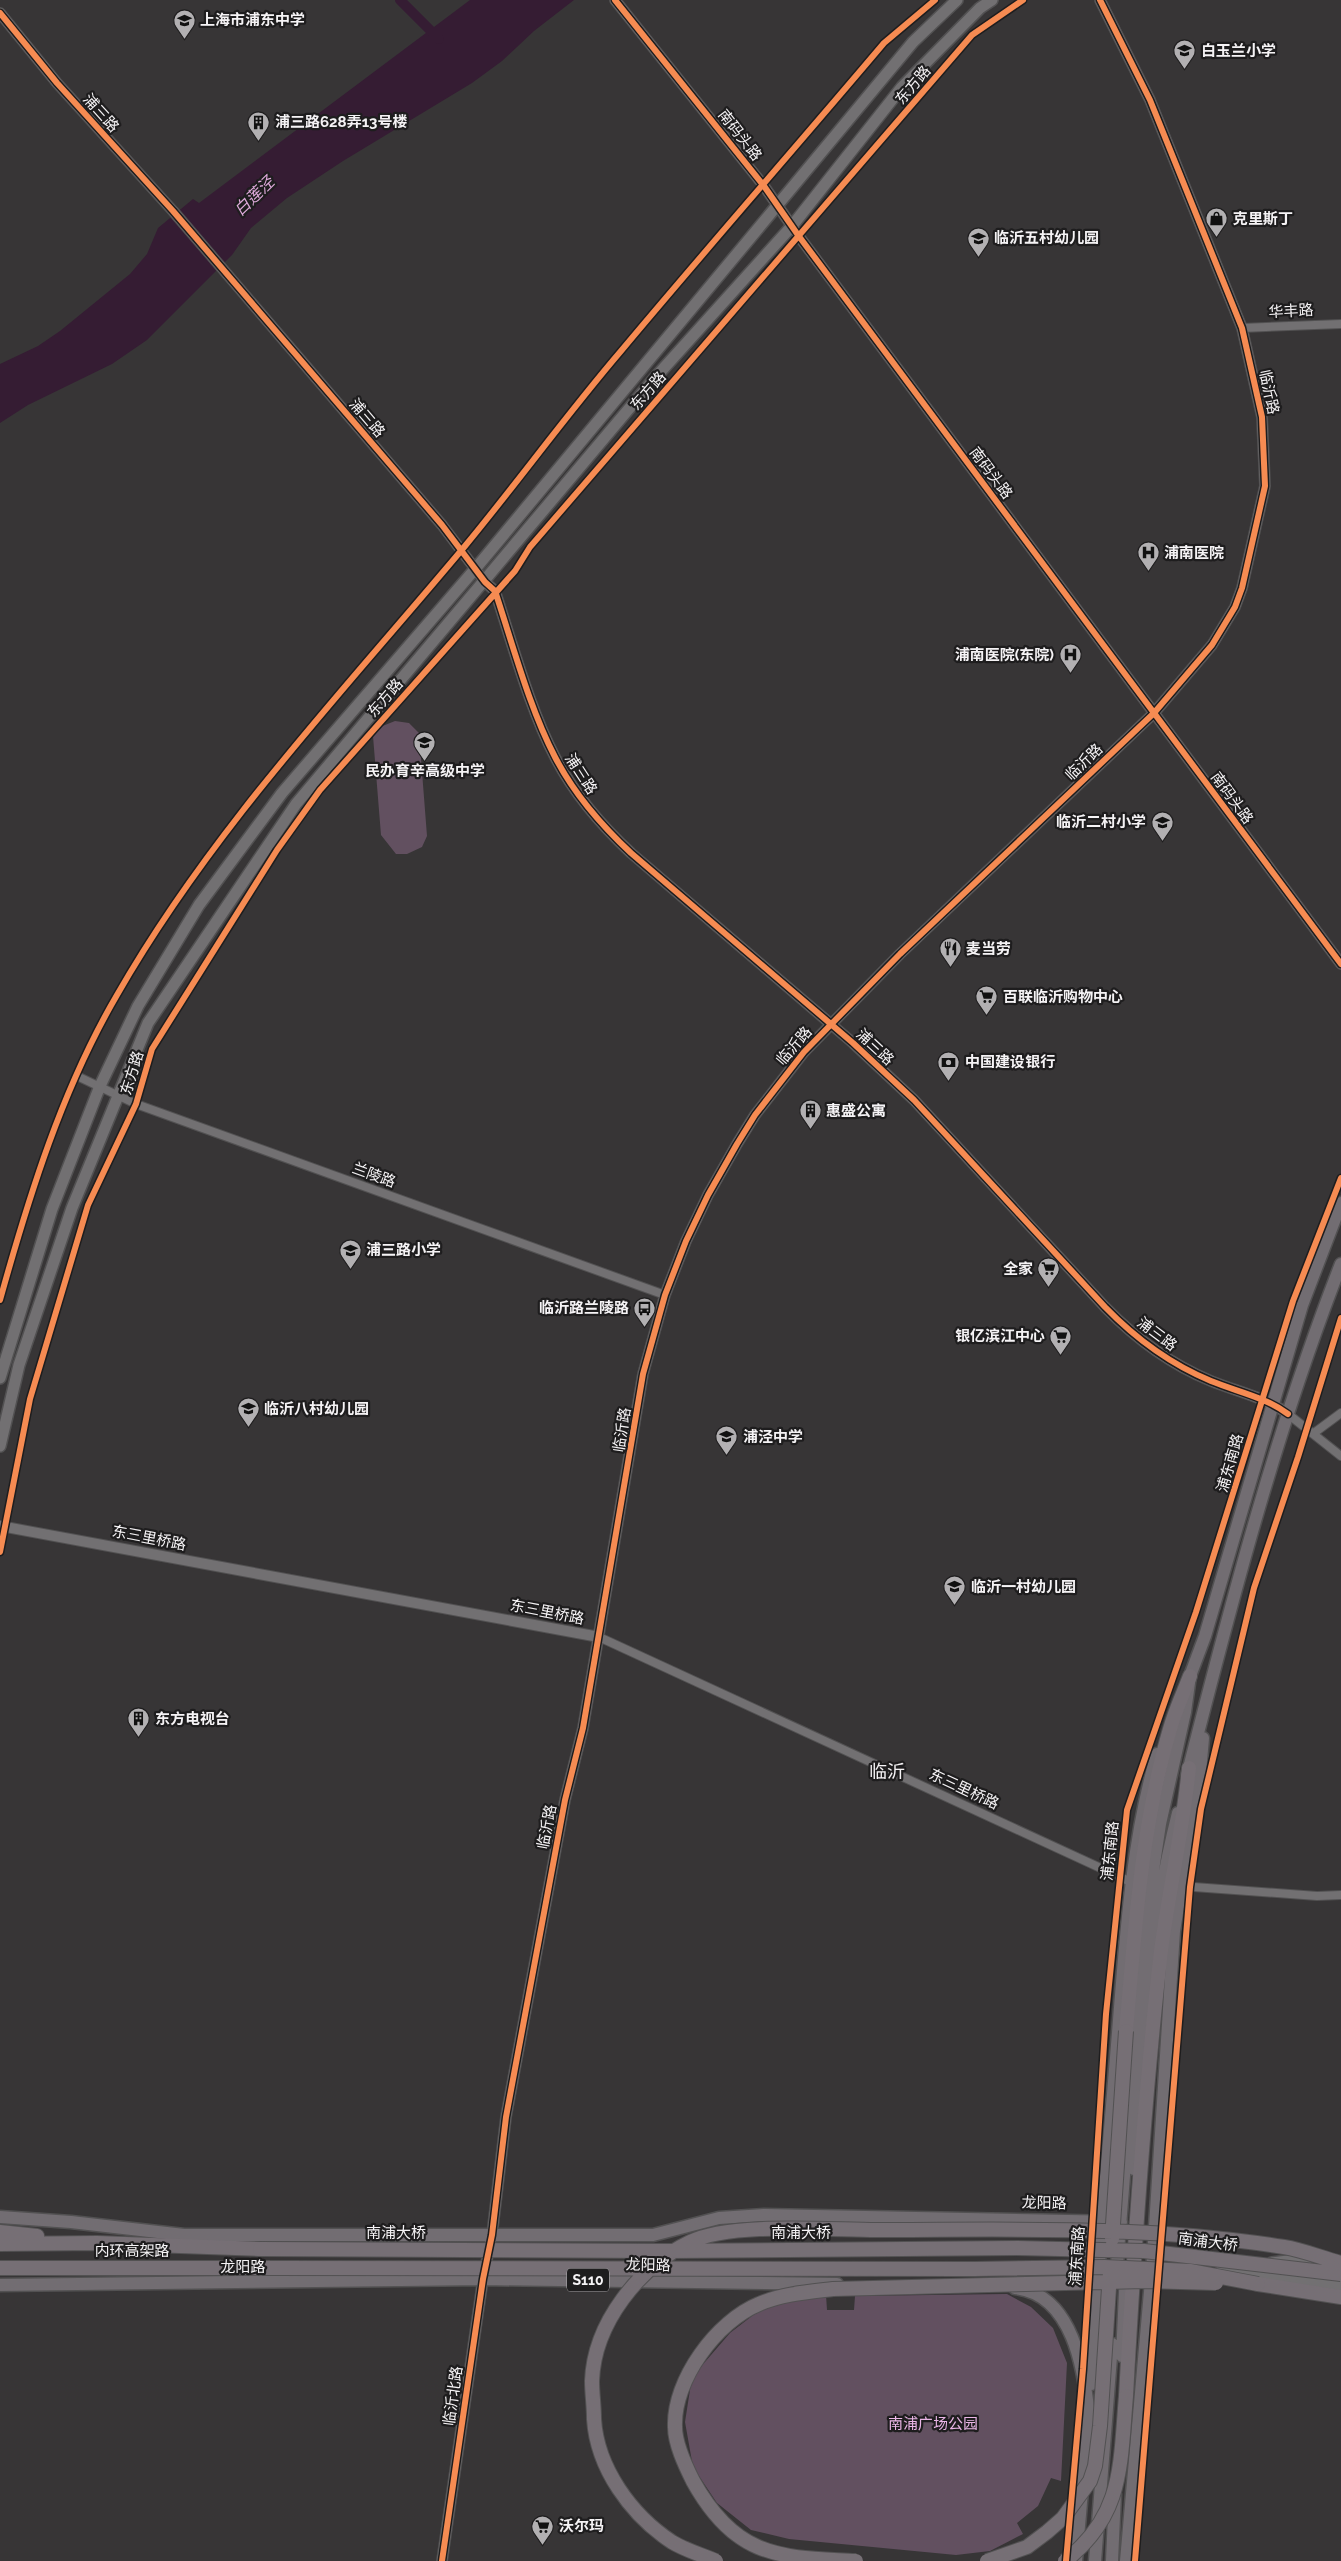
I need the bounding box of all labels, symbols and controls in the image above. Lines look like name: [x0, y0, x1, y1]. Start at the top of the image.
school or university icon: 上海市浦东中学: [172, 8, 196, 39]
place label: 上海市浦东中学: [200, 11, 305, 29]
school or university icon: 白玉兰小学: [1173, 39, 1197, 70]
place label: 白玉兰小学: [1201, 42, 1276, 60]
street label: 东方路: [892, 62, 934, 108]
street label: 浦三路: [79, 90, 123, 136]
street label: 南码头路: [714, 106, 766, 164]
building icon: 浦三路628弄13号楼: [247, 110, 271, 141]
place label: 浦三路628弄13号楼: [275, 113, 407, 131]
water label: 白莲泾: [230, 171, 279, 220]
shop icon: 克里斯丁: [1205, 207, 1229, 238]
place label: 克里斯丁: [1233, 210, 1293, 228]
school or university icon: 临沂五村幼儿园: [966, 226, 990, 257]
place label: 临沂五村幼儿园: [994, 229, 1099, 247]
street label: 华丰路: [1268, 301, 1314, 321]
street label: 东方路: [626, 368, 670, 414]
street label: 临沂路: [1256, 368, 1282, 416]
street label: 浦三路: [345, 395, 389, 441]
street label: 南码头路: [966, 444, 1016, 502]
hospital icon: 浦南医院: [1136, 541, 1160, 572]
place label: 浦南医院: [1164, 544, 1224, 562]
hospital icon: 浦南医院(东院): [1058, 643, 1082, 674]
place label: 浦南医院(东院): [955, 646, 1054, 664]
street label: 东方路: [363, 675, 407, 721]
school or university icon: 民办育辛高级中学: [413, 731, 437, 762]
street label: 临沂路: [1062, 740, 1106, 784]
street label: 浦三路: [561, 750, 601, 798]
place label: 民办育辛高级中学: [365, 762, 485, 780]
street label: 南码头路: [1207, 768, 1257, 828]
school or university icon: 临沂二村小学: [1150, 810, 1174, 841]
place label: 临沂二村小学: [1056, 813, 1146, 831]
restaurant icon: 麦当劳: [938, 937, 962, 968]
place label: 麦当劳: [966, 940, 1011, 958]
supermarket icon: 百联临沂购物中心: [975, 985, 999, 1016]
place label: 百联临沂购物中心: [1003, 988, 1123, 1006]
street label: 临沂路: [772, 1023, 816, 1069]
street label: 浦三路: [852, 1025, 898, 1069]
street label: 东方路: [117, 1049, 147, 1097]
bank icon: 中国建设银行: [937, 1050, 961, 1081]
place label: 中国建设银行: [965, 1053, 1055, 1071]
building icon: 惠盛公寓: [798, 1099, 822, 1130]
place label: 惠盛公寓: [826, 1102, 886, 1120]
street label: 兰陵路: [350, 1159, 398, 1191]
school or university icon: 浦三路小学: [338, 1238, 362, 1269]
place label: 浦三路小学: [366, 1241, 441, 1259]
supermarket icon: 全家: [1037, 1257, 1061, 1288]
place label: 全家: [1003, 1260, 1033, 1278]
bus stop icon: 临沂路兰陵路: [633, 1296, 657, 1327]
place label: 临沂路兰陵路: [539, 1299, 629, 1317]
street label: 浦三路: [1134, 1313, 1180, 1355]
supermarket icon: 银亿滨江中心: [1049, 1324, 1073, 1355]
place label: 银亿滨江中心: [955, 1327, 1045, 1345]
school or university icon: 临沂八村幼儿园: [236, 1397, 260, 1428]
place label: 临沂八村幼儿园: [264, 1400, 369, 1418]
street label: 临沂路: [610, 1406, 634, 1454]
school or university icon: 浦泾中学: [715, 1425, 739, 1456]
place label: 浦泾中学: [743, 1428, 803, 1446]
street label: 浦东南路: [1213, 1432, 1247, 1494]
street label: 东三里桥路: [110, 1522, 188, 1554]
school or university icon: 临沂一村幼儿园: [943, 1575, 967, 1606]
place label: 临沂一村幼儿园: [971, 1578, 1076, 1596]
street label: 东三里桥路: [508, 1596, 586, 1628]
building icon: 东方电视台: [127, 1707, 151, 1738]
place label: 东方电视台: [155, 1710, 230, 1728]
district label: 临沂: [869, 1761, 905, 1782]
street label: 东三里桥路: [926, 1765, 1002, 1813]
street label: 临沂路: [534, 1803, 560, 1851]
street label: 浦东南路: [1098, 1820, 1122, 1882]
street label: 龙阳路: [1021, 2194, 1067, 2212]
street label: 南浦大桥: [366, 2224, 426, 2242]
street label: 南浦大桥: [771, 2224, 831, 2242]
street label: 浦东南路: [1066, 2225, 1088, 2287]
street label: 南浦大桥: [1177, 2229, 1239, 2255]
street label: 内环高架路: [94, 2242, 170, 2260]
street label: 龙阳路: [625, 2256, 671, 2274]
street label: 龙阳路: [220, 2258, 266, 2276]
road number: S110: [567, 2268, 609, 2292]
street label: 临沂北路: [440, 2365, 466, 2427]
park label: 南浦广场公园: [888, 2415, 978, 2433]
supermarket icon: 沃尔玛: [531, 2514, 555, 2545]
place label: 沃尔玛: [559, 2517, 604, 2535]

